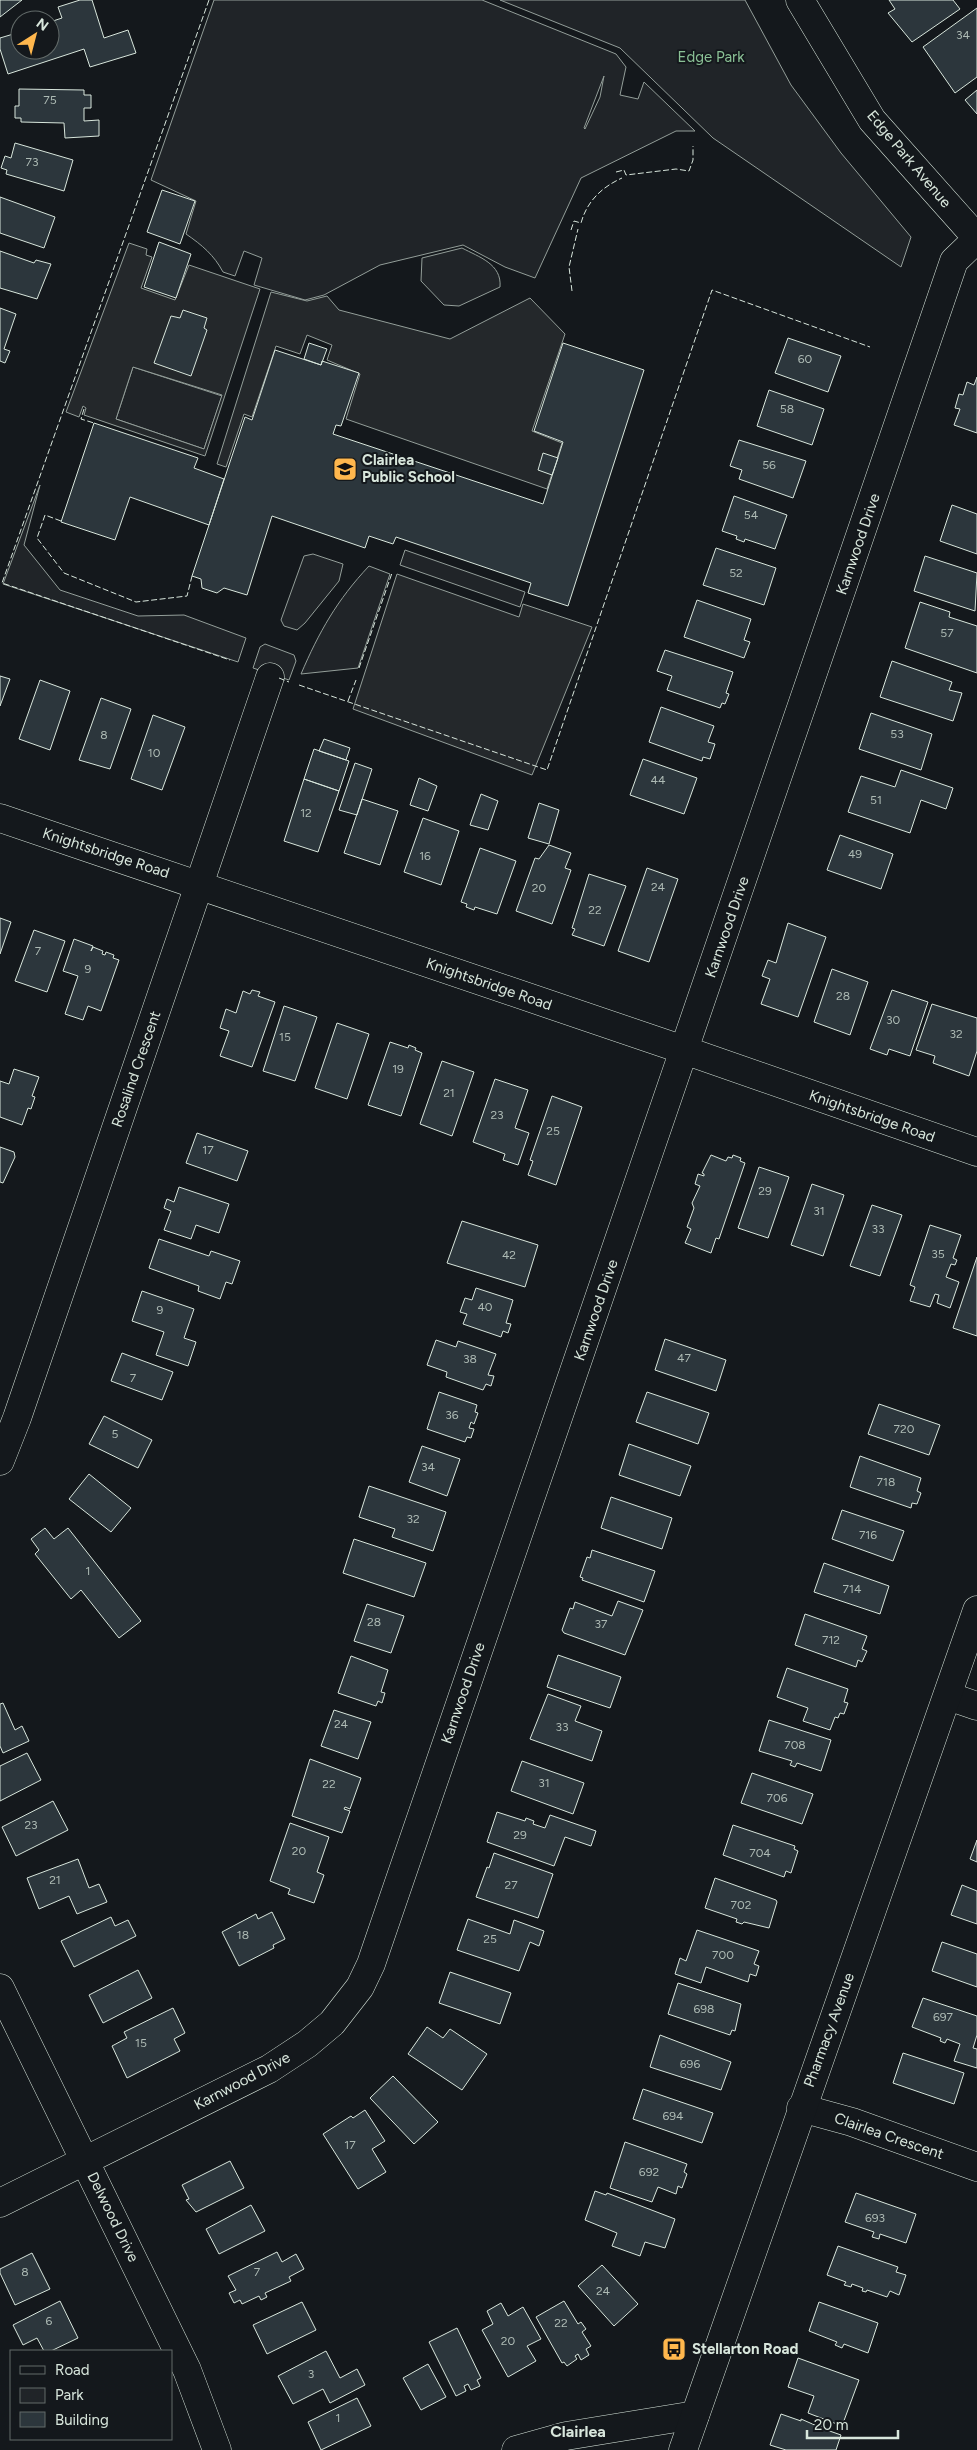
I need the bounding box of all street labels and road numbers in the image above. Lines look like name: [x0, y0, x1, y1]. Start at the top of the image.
street label: Edge Park Avenue: [863, 107, 955, 211]
street label: Karnwood Drive: [832, 491, 884, 597]
street label: Knightsbridge Road: [40, 824, 172, 882]
street label: Karnwood Drive: [701, 874, 753, 980]
street label: Knightsbridge Road: [424, 954, 554, 1014]
street label: Rosalind Crescent: [108, 1008, 164, 1130]
street label: Knightsbridge Road: [807, 1086, 937, 1146]
street label: Karnwood Drive: [570, 1257, 622, 1363]
street label: Karnwood Drive: [437, 1640, 489, 1746]
street label: Pharmacy Avenue: [800, 1970, 858, 2090]
street label: Karnwood Drive: [191, 2048, 293, 2114]
street label: Clairlea Crescent: [832, 2109, 946, 2163]
street label: Delwood Drive: [83, 2169, 143, 2265]

